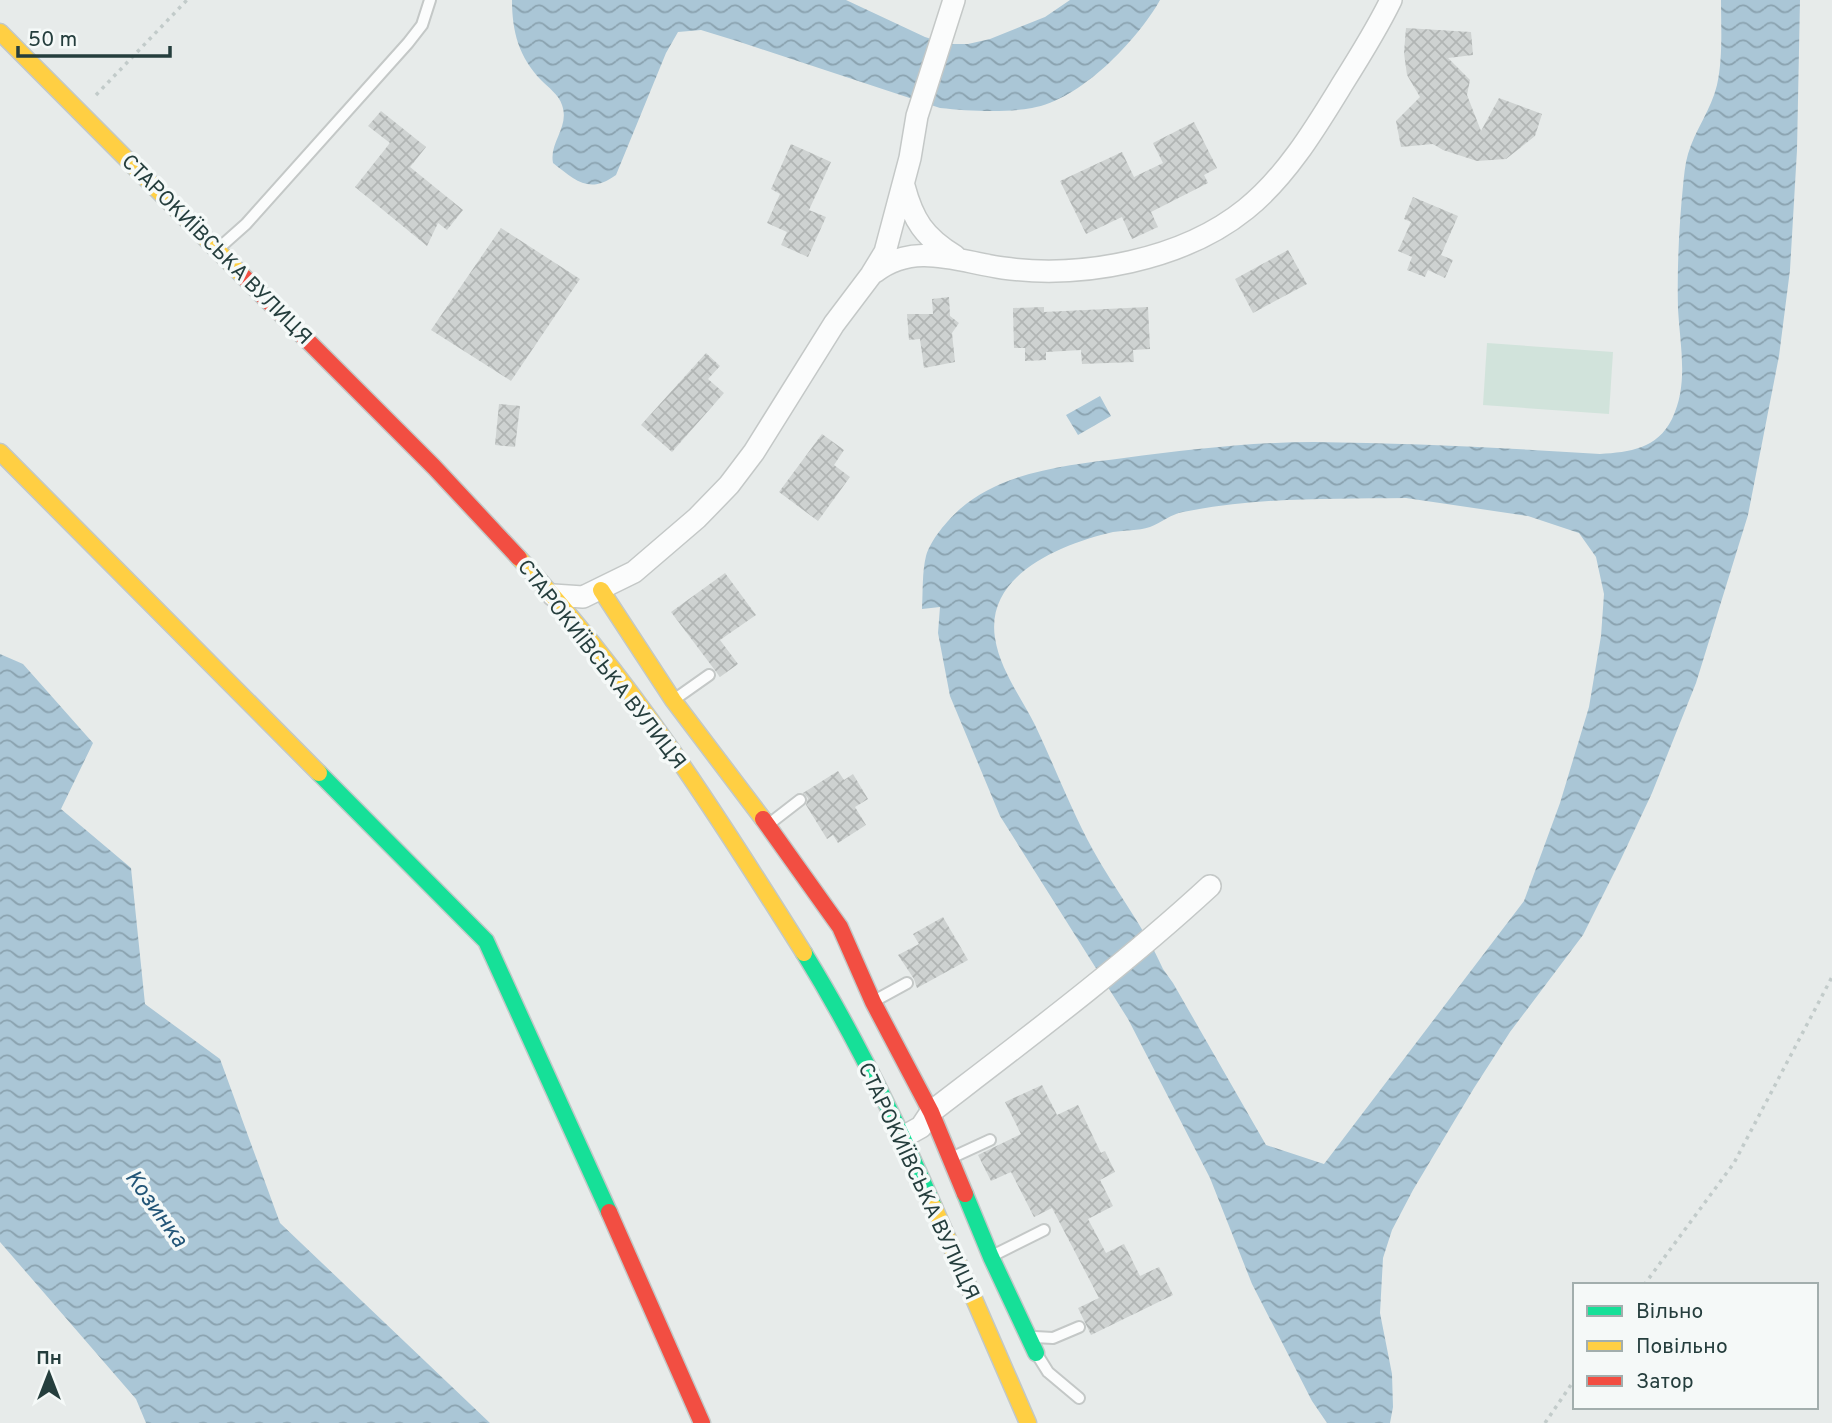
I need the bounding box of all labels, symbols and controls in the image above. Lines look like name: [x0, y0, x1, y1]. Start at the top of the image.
scale bar: [18, 14, 170, 58]
text: 50 m: [28, 27, 77, 54]
street label: СТАРОКИЇВСЬКА ВУЛИЦЯ: [115, 149, 317, 351]
street label: СТАРОКИЇВСЬКА ВУЛИЦЯ: [510, 555, 691, 775]
street label: СТАРОКИЇВСЬКА ВУЛИЦЯ: [851, 1059, 985, 1305]
water label: Козинка: [117, 1165, 193, 1254]
legend: [1573, 1283, 1818, 1409]
text: Вільно: [1636, 1299, 1703, 1326]
text: Повільно: [1636, 1334, 1728, 1361]
north arrow: [14, 1339, 84, 1409]
text: Пн: [36, 1347, 62, 1371]
text: Затор: [1636, 1369, 1694, 1396]

